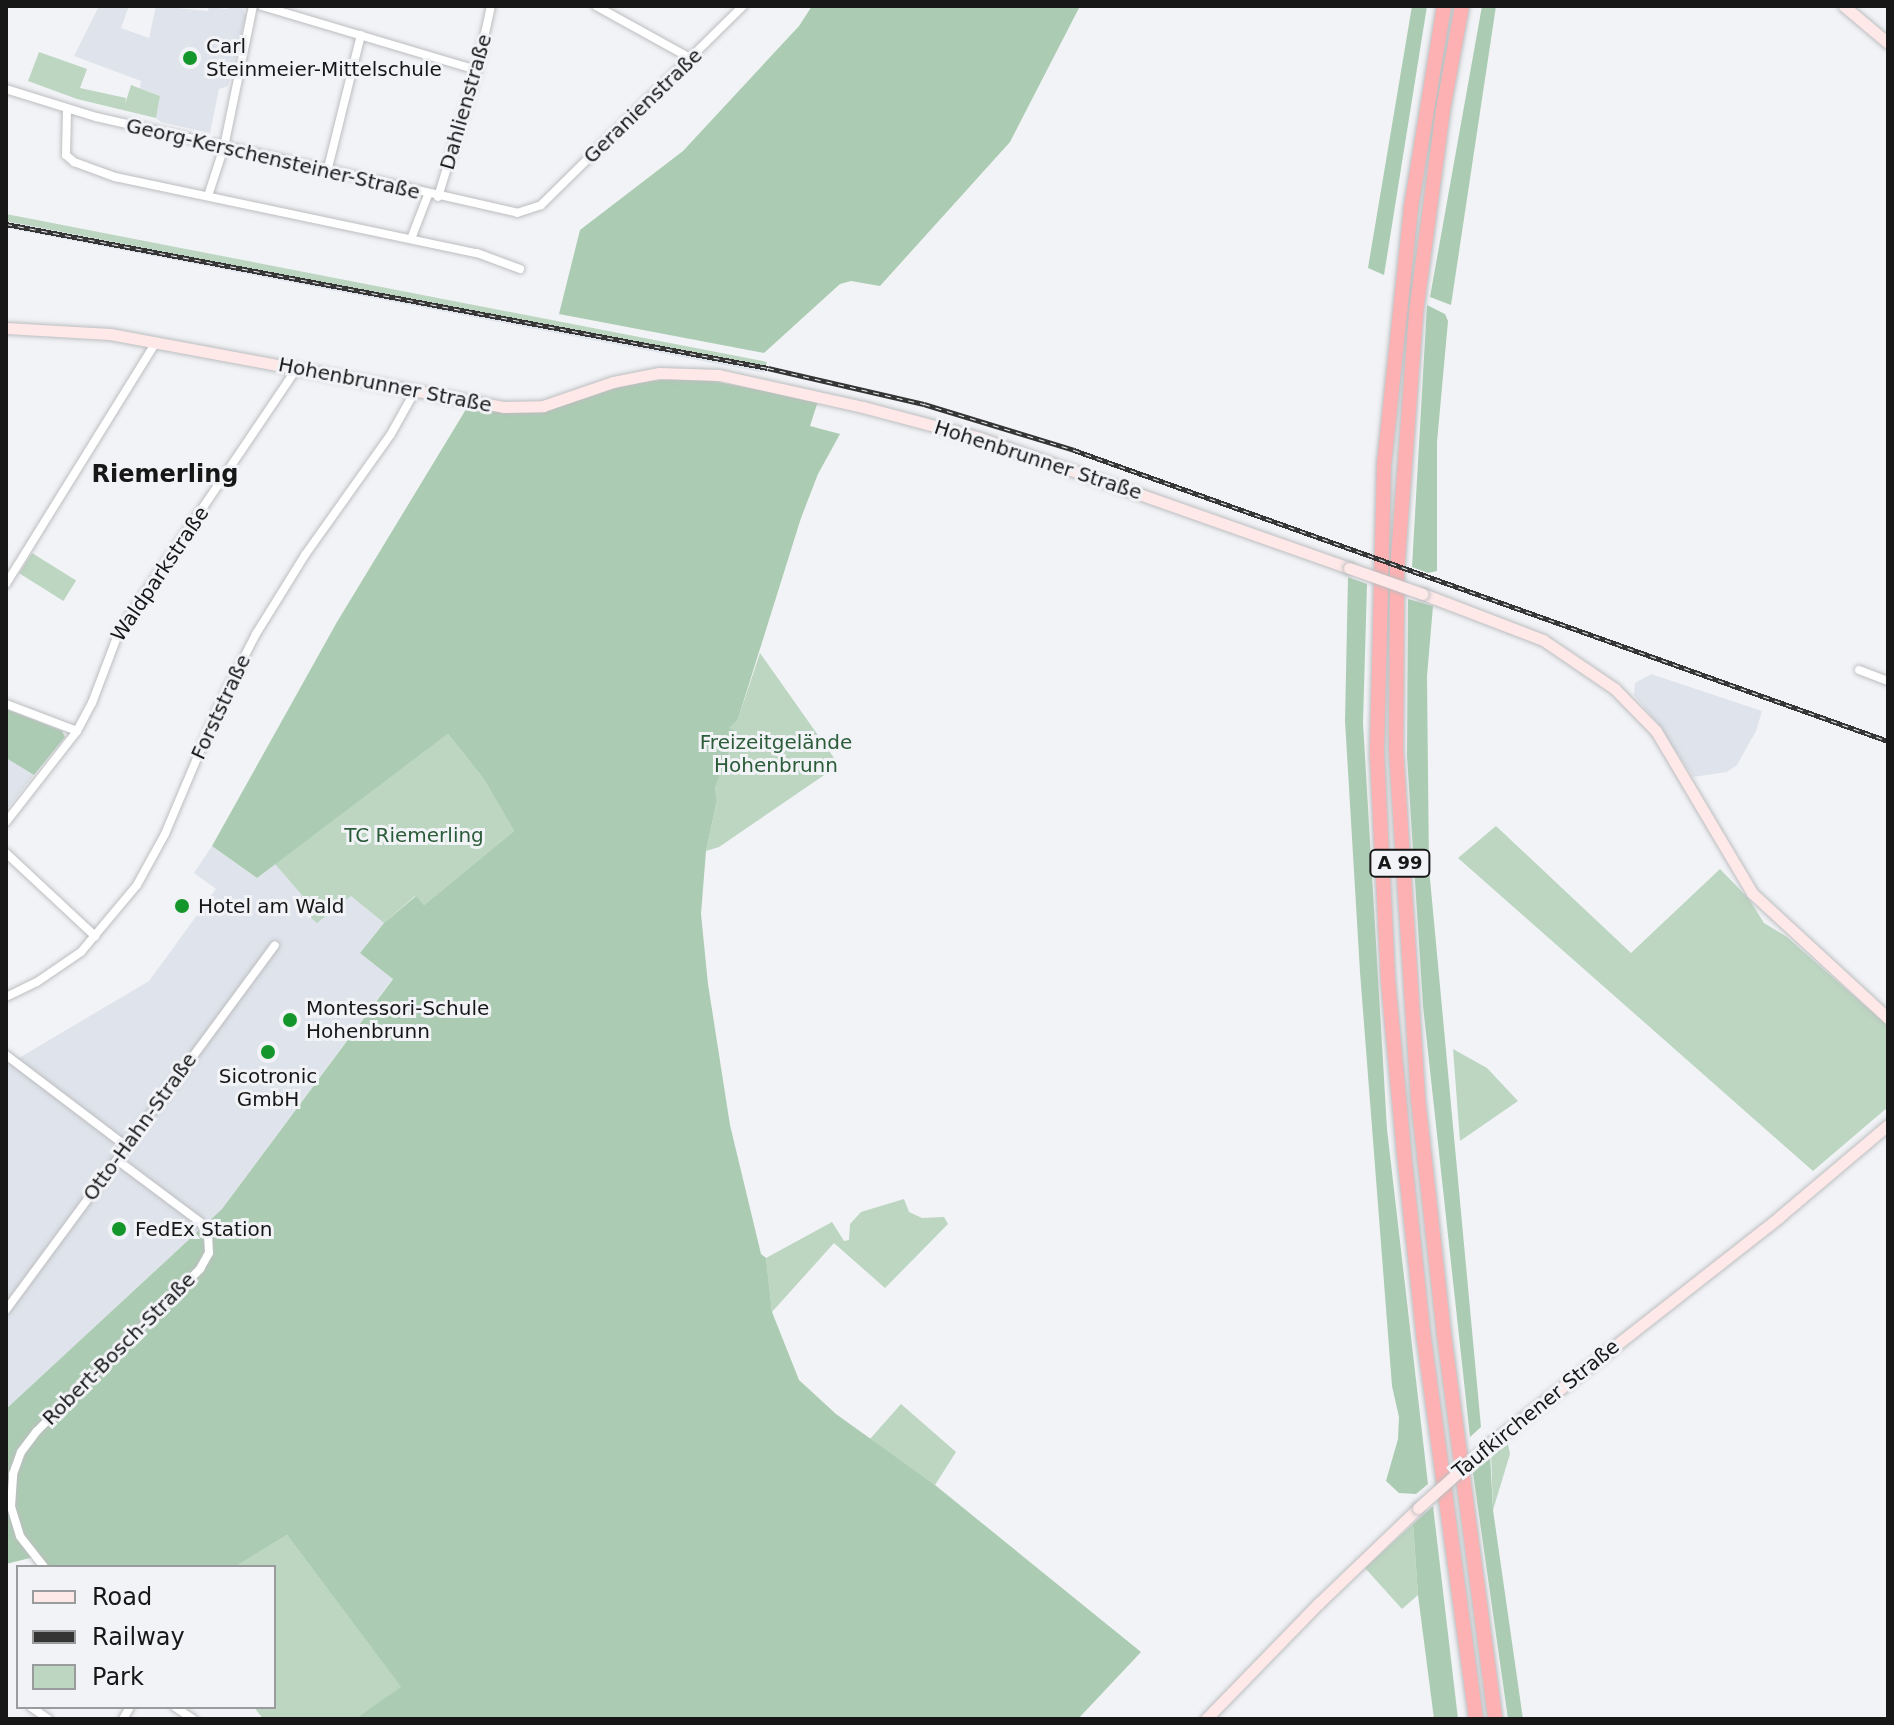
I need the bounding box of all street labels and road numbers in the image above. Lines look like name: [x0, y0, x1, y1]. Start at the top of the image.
street label: Dahlienstraße: [435, 31, 497, 173]
street label: Geranienstraße: [579, 43, 707, 169]
street label: Georg-Kerschensteiner-Straße: [124, 113, 422, 205]
street label: Hohenbrunner Straße: [276, 353, 494, 417]
street label: Hohenbrunner Straße: [931, 415, 1145, 505]
street label: Waldparkstraße: [106, 502, 214, 646]
street label: Forststraße: [186, 651, 256, 763]
road number: A 99: [1368, 849, 1432, 877]
street label: Otto-Hahn-Straße: [78, 1048, 202, 1206]
street label: Robert-Bosch-Straße: [38, 1268, 200, 1430]
street label: Taufkirchener Straße: [1448, 1334, 1624, 1484]

